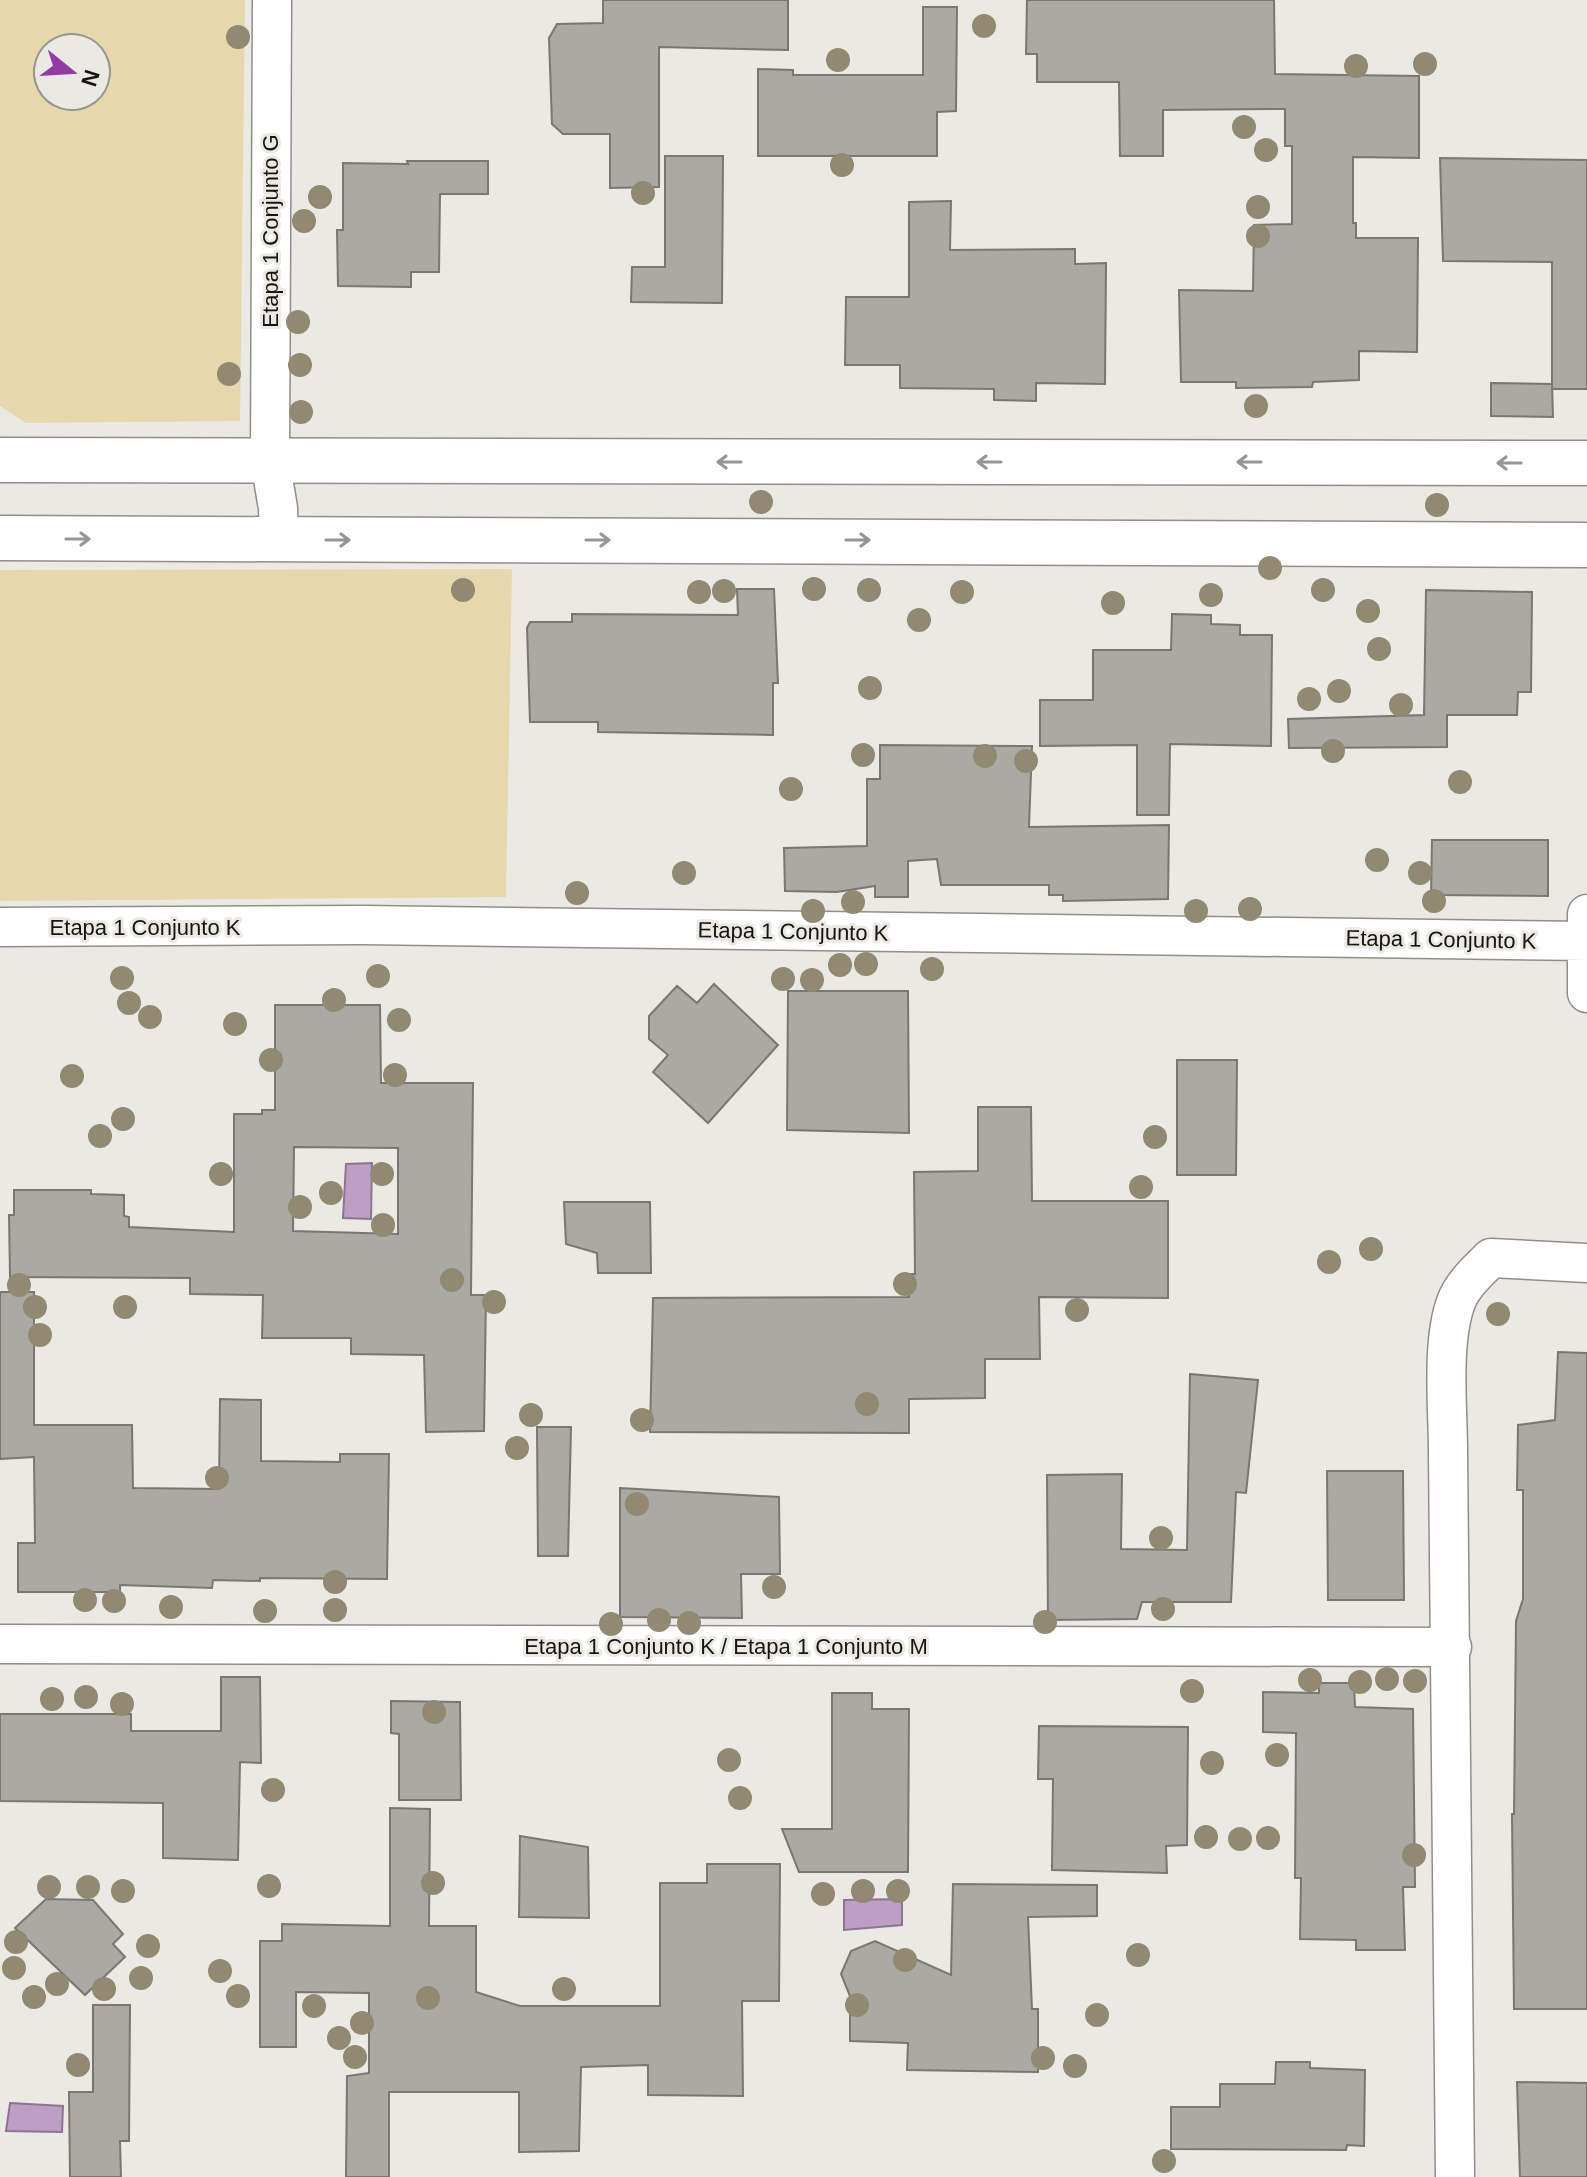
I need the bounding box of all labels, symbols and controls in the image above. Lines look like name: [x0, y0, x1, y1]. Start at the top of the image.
north arrow: [32, 32, 112, 112]
text: N: [76, 67, 105, 89]
street label: Etapa 1 Conjunto G: [258, 134, 283, 328]
one-way arrow: [716, 454, 743, 470]
one-way arrow: [976, 454, 1003, 470]
one-way arrow: [1236, 454, 1263, 470]
one-way arrow: [1496, 455, 1523, 471]
one-way arrow: [64, 531, 91, 547]
one-way arrow: [324, 532, 351, 548]
one-way arrow: [584, 532, 611, 548]
one-way arrow: [844, 532, 871, 548]
street label: Etapa 1 Conjunto K: [50, 915, 241, 940]
street label: Etapa 1 Conjunto K: [697, 917, 889, 946]
street label: Etapa 1 Conjunto K: [1345, 925, 1537, 954]
street label: Etapa 1 Conjunto K / Etapa 1 Conjunto M: [524, 1634, 928, 1659]

